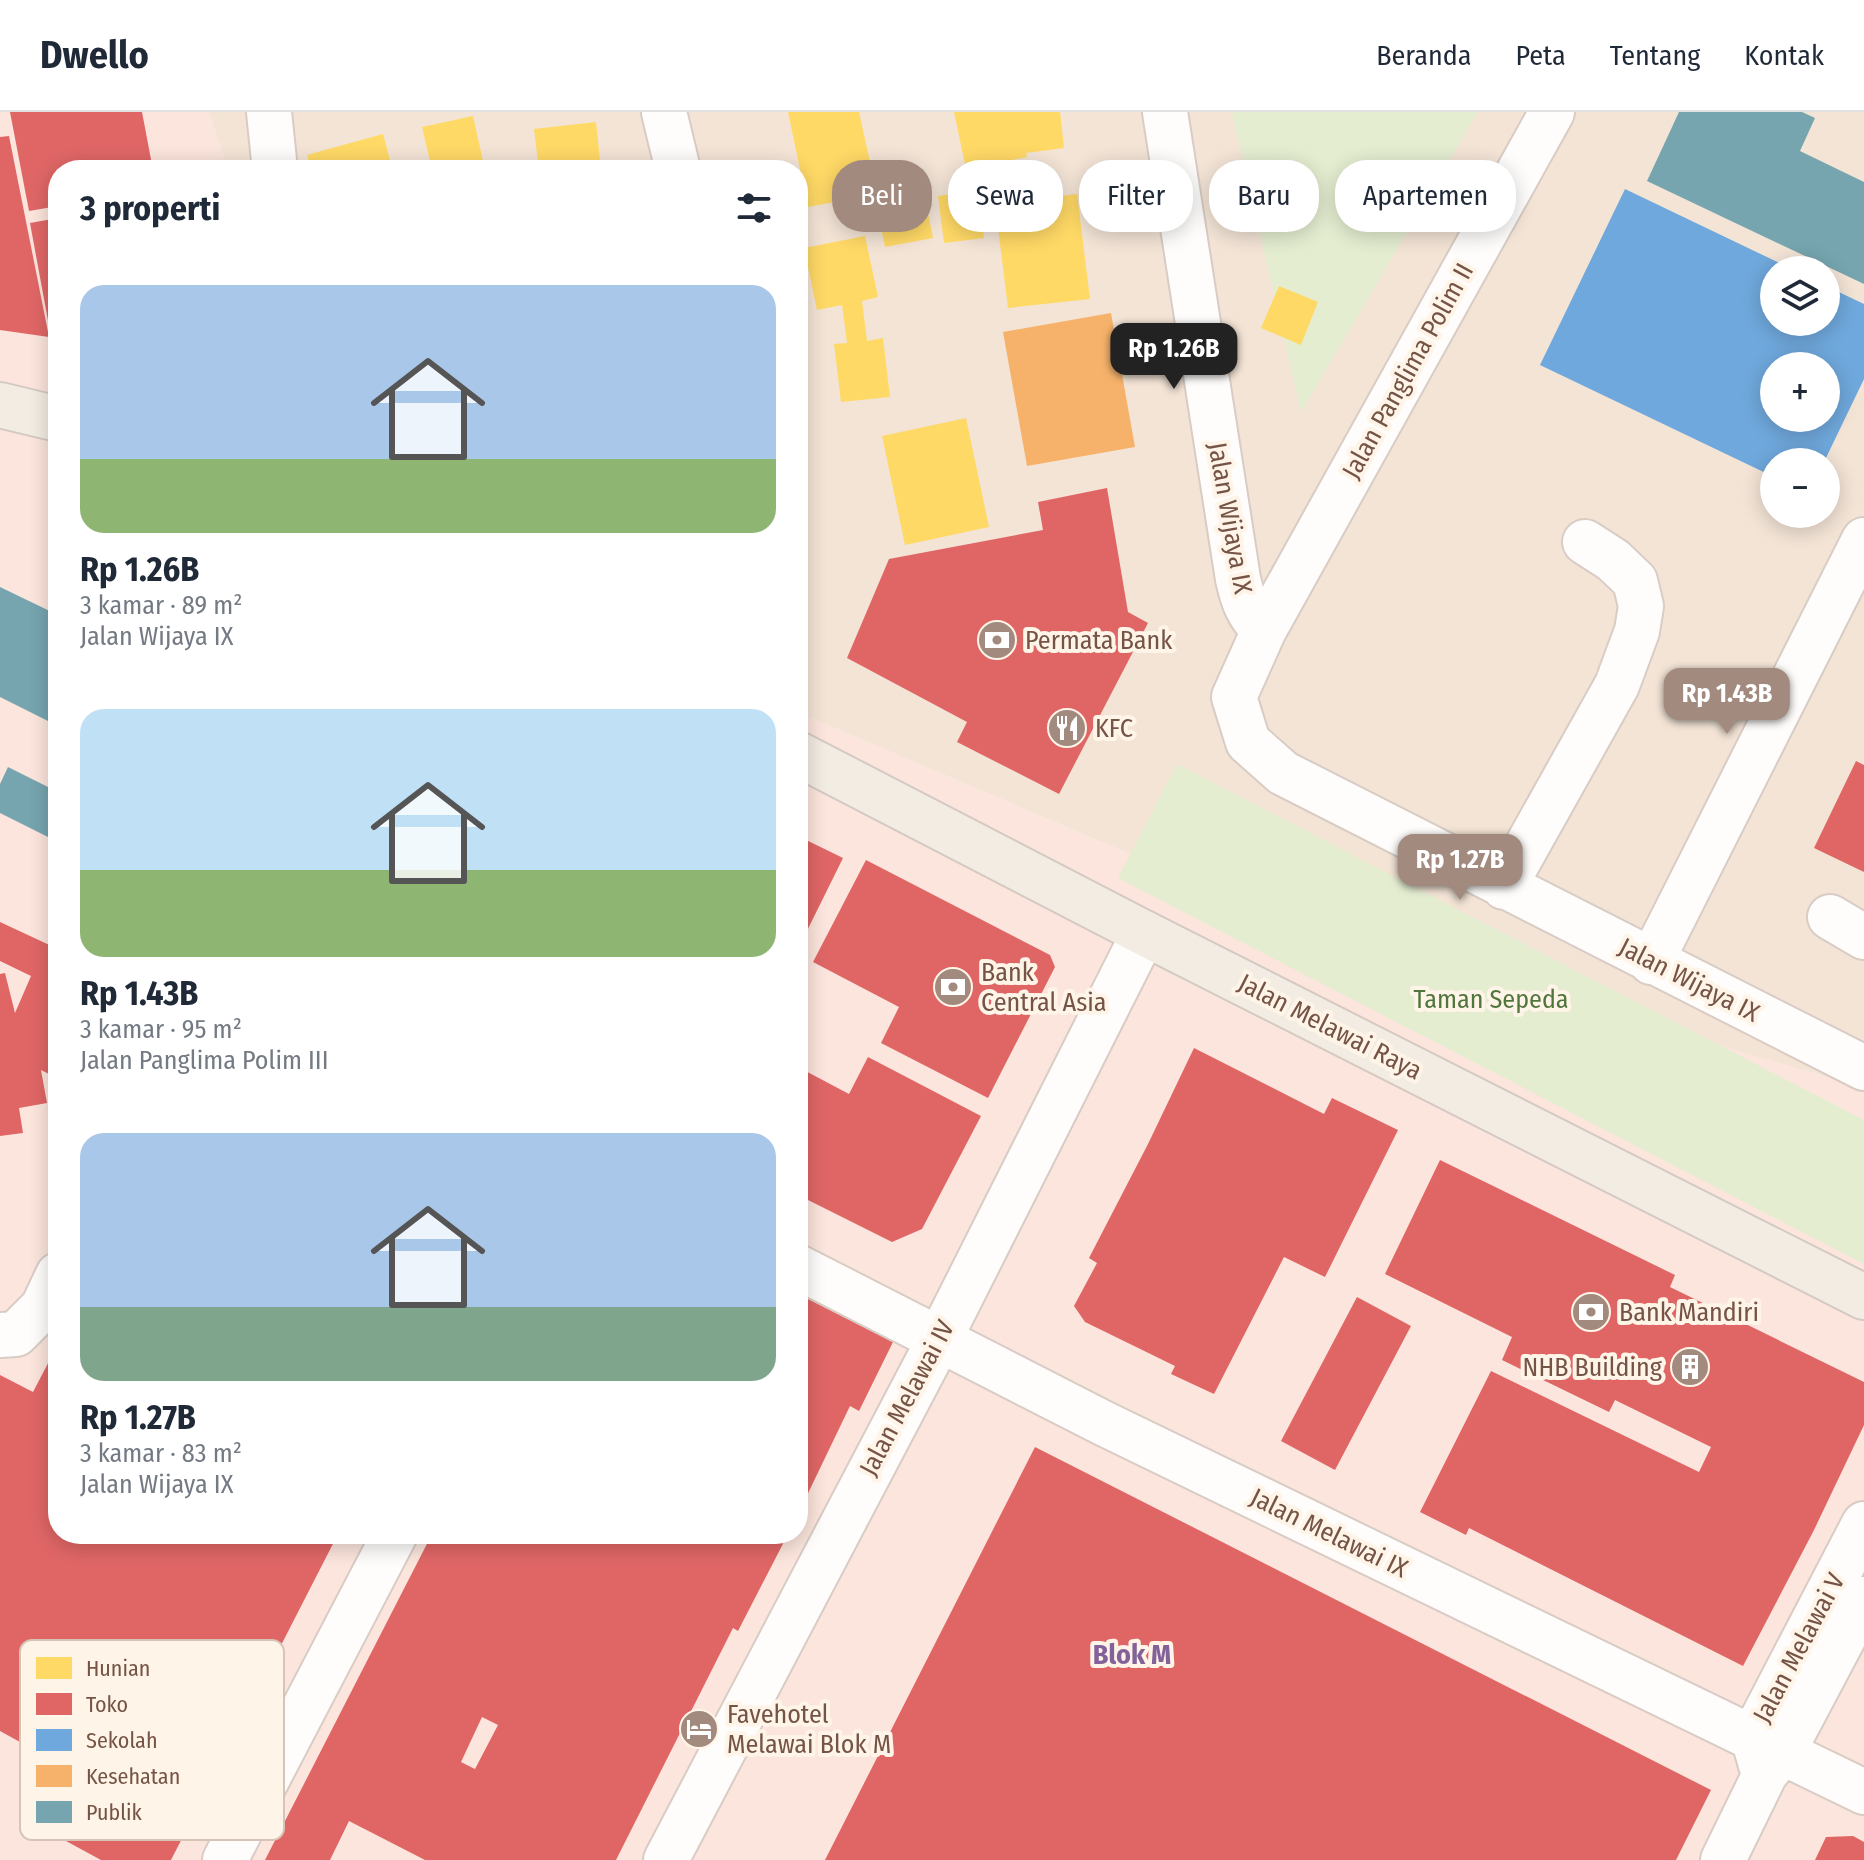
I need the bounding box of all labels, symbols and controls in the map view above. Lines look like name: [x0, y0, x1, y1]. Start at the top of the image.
text: Dwello: [40, 32, 149, 78]
text: Beranda: [1376, 39, 1471, 72]
text: Peta: [1515, 39, 1566, 72]
text: Tentang: [1610, 39, 1700, 72]
text: Kontak: [1744, 39, 1824, 72]
chip: Beli: [832, 160, 932, 232]
chip: Sewa: [948, 160, 1063, 232]
chip: Filter: [1079, 160, 1193, 232]
chip: Baru: [1209, 160, 1319, 232]
chip: Apartemen: [1335, 160, 1516, 232]
icon: filters: [732, 186, 776, 230]
text: 3 properti: [80, 188, 220, 229]
map controls: [1760, 256, 1840, 528]
button: layers: [1760, 256, 1840, 336]
street label: Jalan Panglima Polim II: [1336, 258, 1480, 484]
pin: Rp 1.26B: [1091, 323, 1257, 391]
text: Rp 1.26B: [1128, 333, 1220, 364]
icon: home: [356, 337, 500, 481]
button: +: [1760, 352, 1840, 432]
street label: Jalan Wijaya IX: [1201, 440, 1259, 597]
button: −: [1760, 448, 1840, 528]
text: Rp 1.26B: [80, 549, 199, 590]
text: 3 kamar · 89 m²: [80, 590, 243, 621]
bank icon: Permata Bank: [976, 619, 1018, 661]
text: Jalan Wijaya IX: [80, 621, 233, 652]
place label: Permata Bank: [1025, 625, 1173, 656]
pin: Rp 1.43B: [1644, 668, 1810, 736]
text: Rp 1.43B: [1682, 678, 1772, 709]
restaurant icon: KFC: [1046, 707, 1088, 749]
place label: KFC: [1095, 713, 1133, 744]
icon: home: [356, 761, 500, 905]
pin: Rp 1.27B: [1377, 834, 1543, 902]
text: Rp 1.27B: [1416, 844, 1504, 875]
street label: Jalan Wijaya IX: [1614, 931, 1765, 1029]
place label: Bank Central Asia: [981, 957, 1107, 1018]
bank icon: Bank Central Asia: [932, 966, 974, 1008]
street label: Jalan Melawai Raya: [1233, 967, 1427, 1087]
text: Rp 1.43B: [80, 973, 198, 1014]
park label: Taman Sepeda: [1413, 984, 1569, 1015]
text: 3 kamar · 95 m²: [80, 1014, 242, 1045]
text: Jalan Panglima Polim III: [80, 1045, 328, 1076]
icon: home: [356, 1185, 500, 1329]
bank icon: Bank Mandiri: [1570, 1291, 1612, 1333]
place label: Bank Mandiri: [1619, 1297, 1759, 1328]
street label: Jalan Melawai IV: [853, 1314, 961, 1481]
building icon: NHB Building: [1669, 1346, 1711, 1388]
place label: NHB Building: [1523, 1352, 1663, 1383]
text: Rp 1.27B: [80, 1397, 196, 1438]
text: 3 kamar · 83 m²: [80, 1438, 242, 1469]
text: Jalan Wijaya IX: [80, 1469, 233, 1500]
street label: Jalan Melawai IX: [1245, 1482, 1413, 1585]
street label: Jalan Melawai V: [1747, 1567, 1852, 1728]
district label: Blok M: [1093, 1638, 1171, 1671]
legend: [20, 1640, 284, 1840]
text: Hunian: [86, 1655, 150, 1682]
text: Toko: [86, 1691, 128, 1718]
place label: Favehotel Melawai Blok M: [727, 1699, 891, 1760]
hotel icon: Favehotel Melawai Blok M: [678, 1708, 720, 1750]
text: Sekolah: [86, 1727, 157, 1754]
text: Kesehatan: [86, 1763, 180, 1790]
text: Publik: [86, 1799, 143, 1826]

